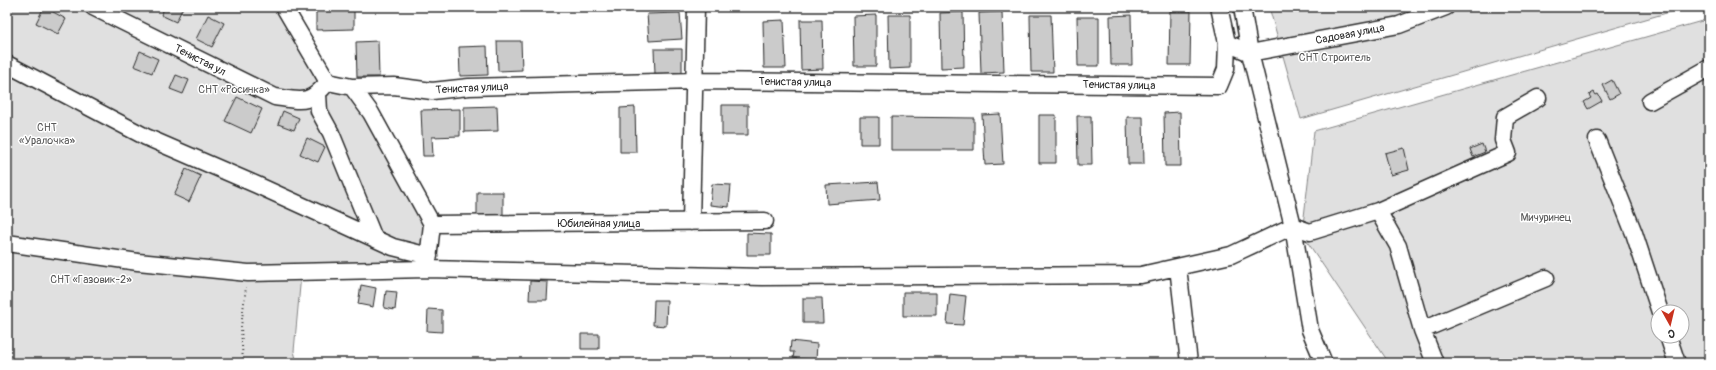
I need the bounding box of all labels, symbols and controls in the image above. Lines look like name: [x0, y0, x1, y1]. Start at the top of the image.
street label: Садовая улица: [1314, 21, 1386, 47]
street label: Тенистая ул: [172, 42, 228, 79]
park label: СНТ Строитель: [1299, 51, 1371, 64]
street label: Тенистая улица: [758, 75, 832, 89]
street label: Тенистая улица: [1082, 78, 1156, 92]
street label: Тенистая улица: [435, 80, 509, 96]
park label: СНТ «Росинка»: [198, 83, 270, 96]
park label: СНТ «Уралочка»: [19, 121, 75, 147]
park label: Мичуринец: [1521, 211, 1572, 224]
street label: Юбилейная улица: [558, 217, 640, 230]
park label: СНТ «Газовик-2»: [50, 273, 132, 286]
north arrow: [1650, 304, 1690, 344]
text: С: [1667, 326, 1676, 340]

